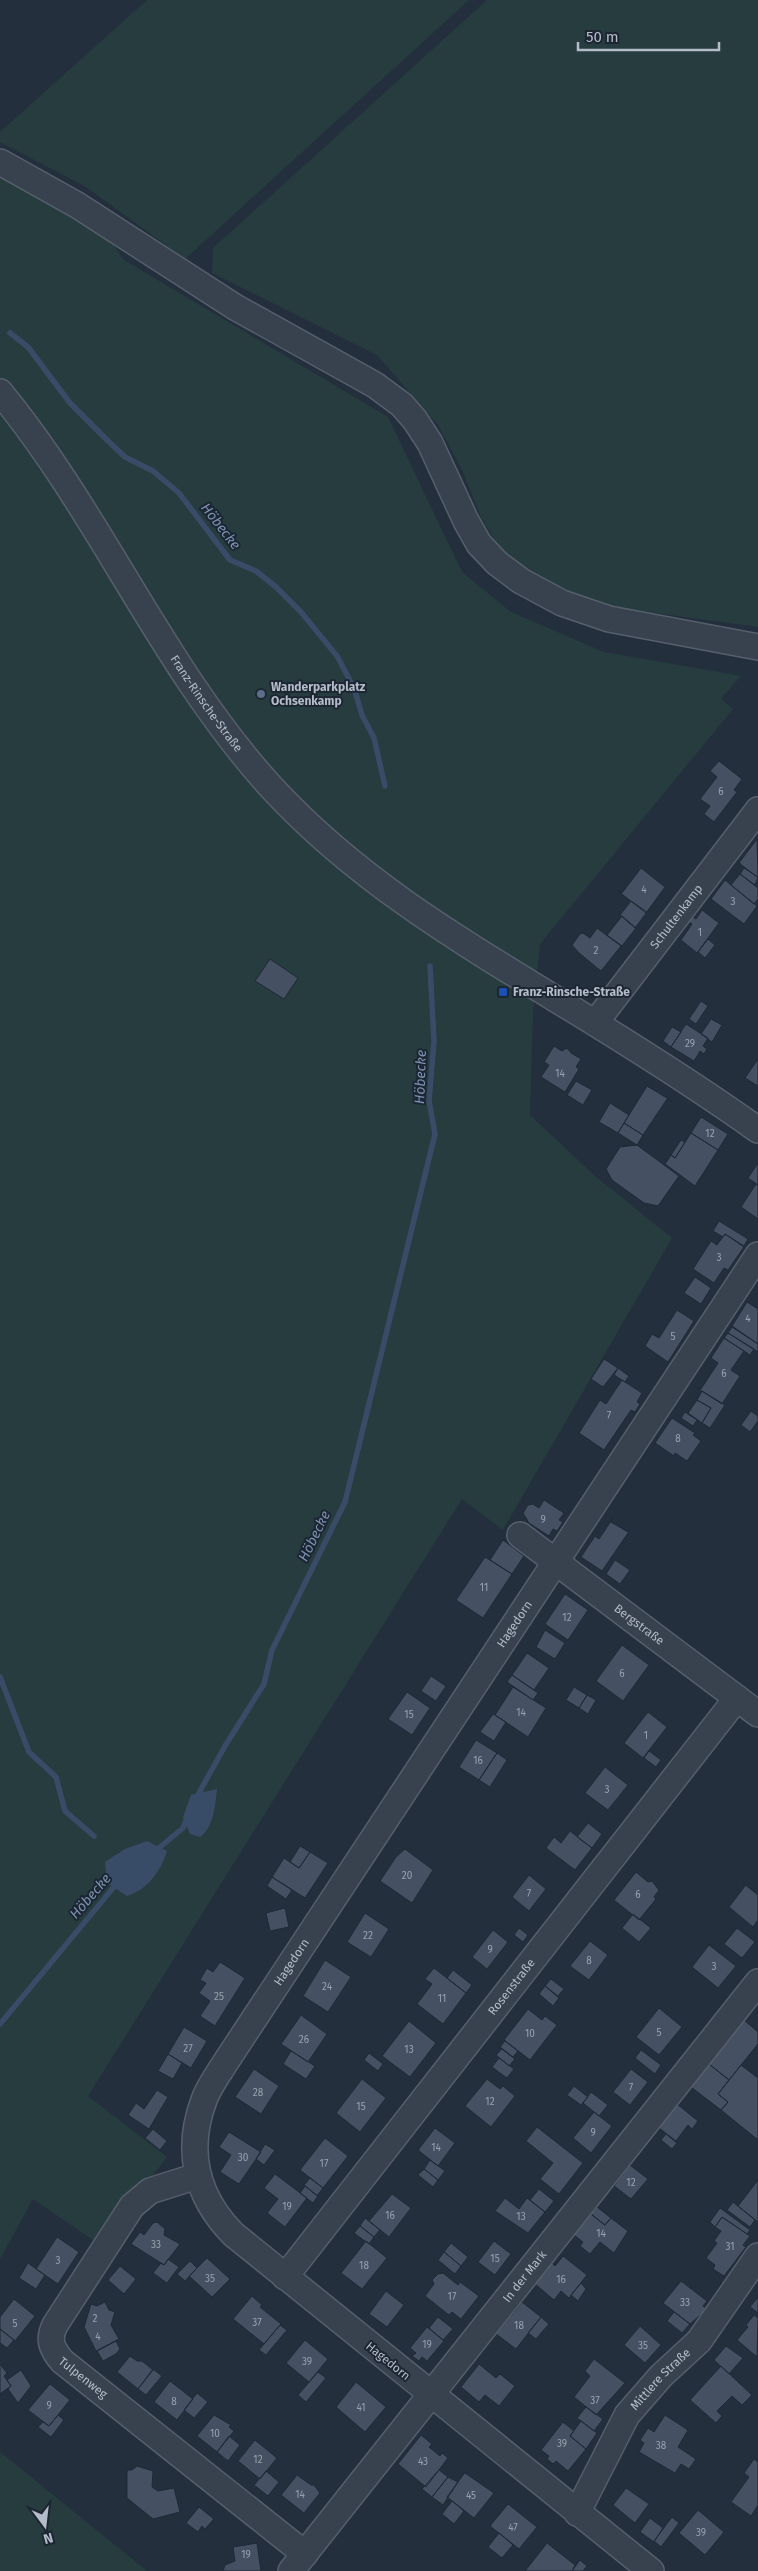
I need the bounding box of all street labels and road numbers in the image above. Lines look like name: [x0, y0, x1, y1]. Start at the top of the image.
street label: Franz-Rinsche-Straße: [167, 653, 245, 755]
street label: Schultenkamp: [647, 882, 706, 952]
street label: Hagedorn: [494, 1598, 535, 1650]
street label: Bergstraße: [611, 1601, 667, 1648]
street label: Hagedorn: [271, 1936, 312, 1988]
street label: Rosenstraße: [485, 1956, 538, 2018]
street label: In der Mark: [500, 2247, 550, 2305]
street label: Hagedorn: [363, 2339, 413, 2383]
street label: Mittlere Straße: [627, 2345, 693, 2413]
street label: Tulpenweg: [56, 2354, 111, 2402]

